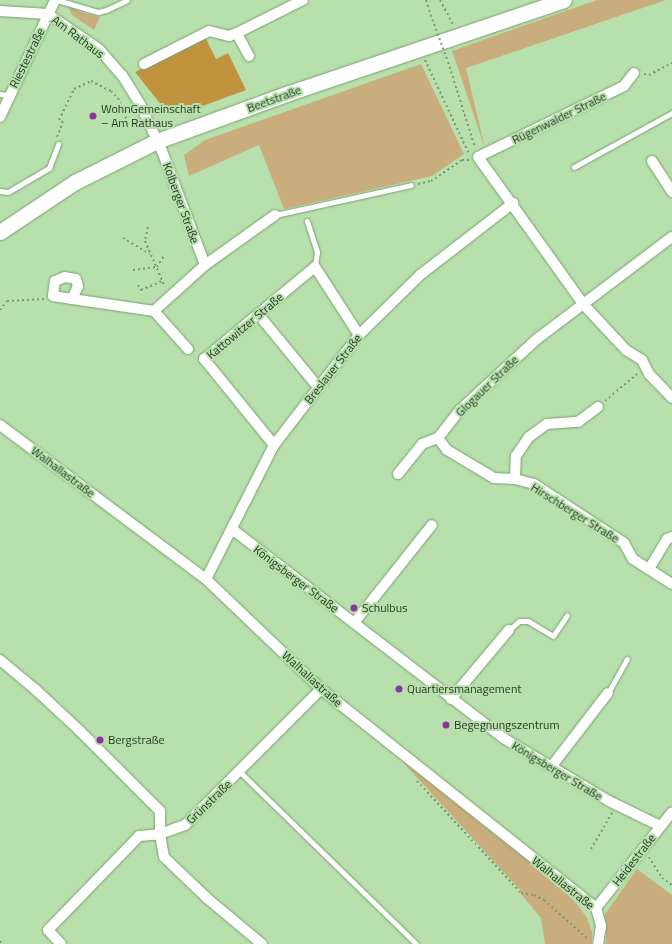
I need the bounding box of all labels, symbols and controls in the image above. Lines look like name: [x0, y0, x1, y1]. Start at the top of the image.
street label: Am Rathaus: [49, 13, 107, 61]
street label: Riestestraße: [6, 26, 48, 90]
street label: Beetstraße: [245, 83, 303, 115]
street label: Rügenwalder Straße: [509, 89, 609, 147]
place label: WohnGemeinschaft – Am Rathaus: [101, 102, 201, 130]
marker: WohnGemeinschaft – Am Rathaus: [88, 111, 98, 121]
street label: Kolberger Straße: [160, 161, 202, 245]
street label: Kattowitzer Straße: [204, 290, 286, 362]
street label: Breslauer Straße: [301, 331, 365, 407]
street label: Glogauer Straße: [453, 352, 521, 420]
street label: Walhallastraße: [28, 443, 98, 501]
street label: Hirschberger Straße: [528, 480, 622, 546]
street label: Königsberger Straße: [251, 542, 341, 616]
place label: Schulbus: [362, 601, 408, 615]
marker: Schulbus: [349, 603, 359, 613]
street label: Walhallastraße: [279, 648, 345, 710]
place label: Quartiersmanagement: [407, 682, 522, 696]
marker: Quartiersmanagement: [394, 684, 404, 694]
place label: Begegnungszentrum: [454, 718, 560, 732]
marker: Begegnungszentrum: [441, 720, 451, 730]
place label: Bergstraße: [108, 733, 165, 747]
marker: Bergstraße: [95, 735, 105, 745]
street label: Königsberger Straße: [509, 738, 605, 804]
street label: Grünstraße: [183, 777, 235, 827]
street label: Heidestraße: [609, 831, 659, 889]
street label: Walhallastraße: [529, 853, 597, 913]

